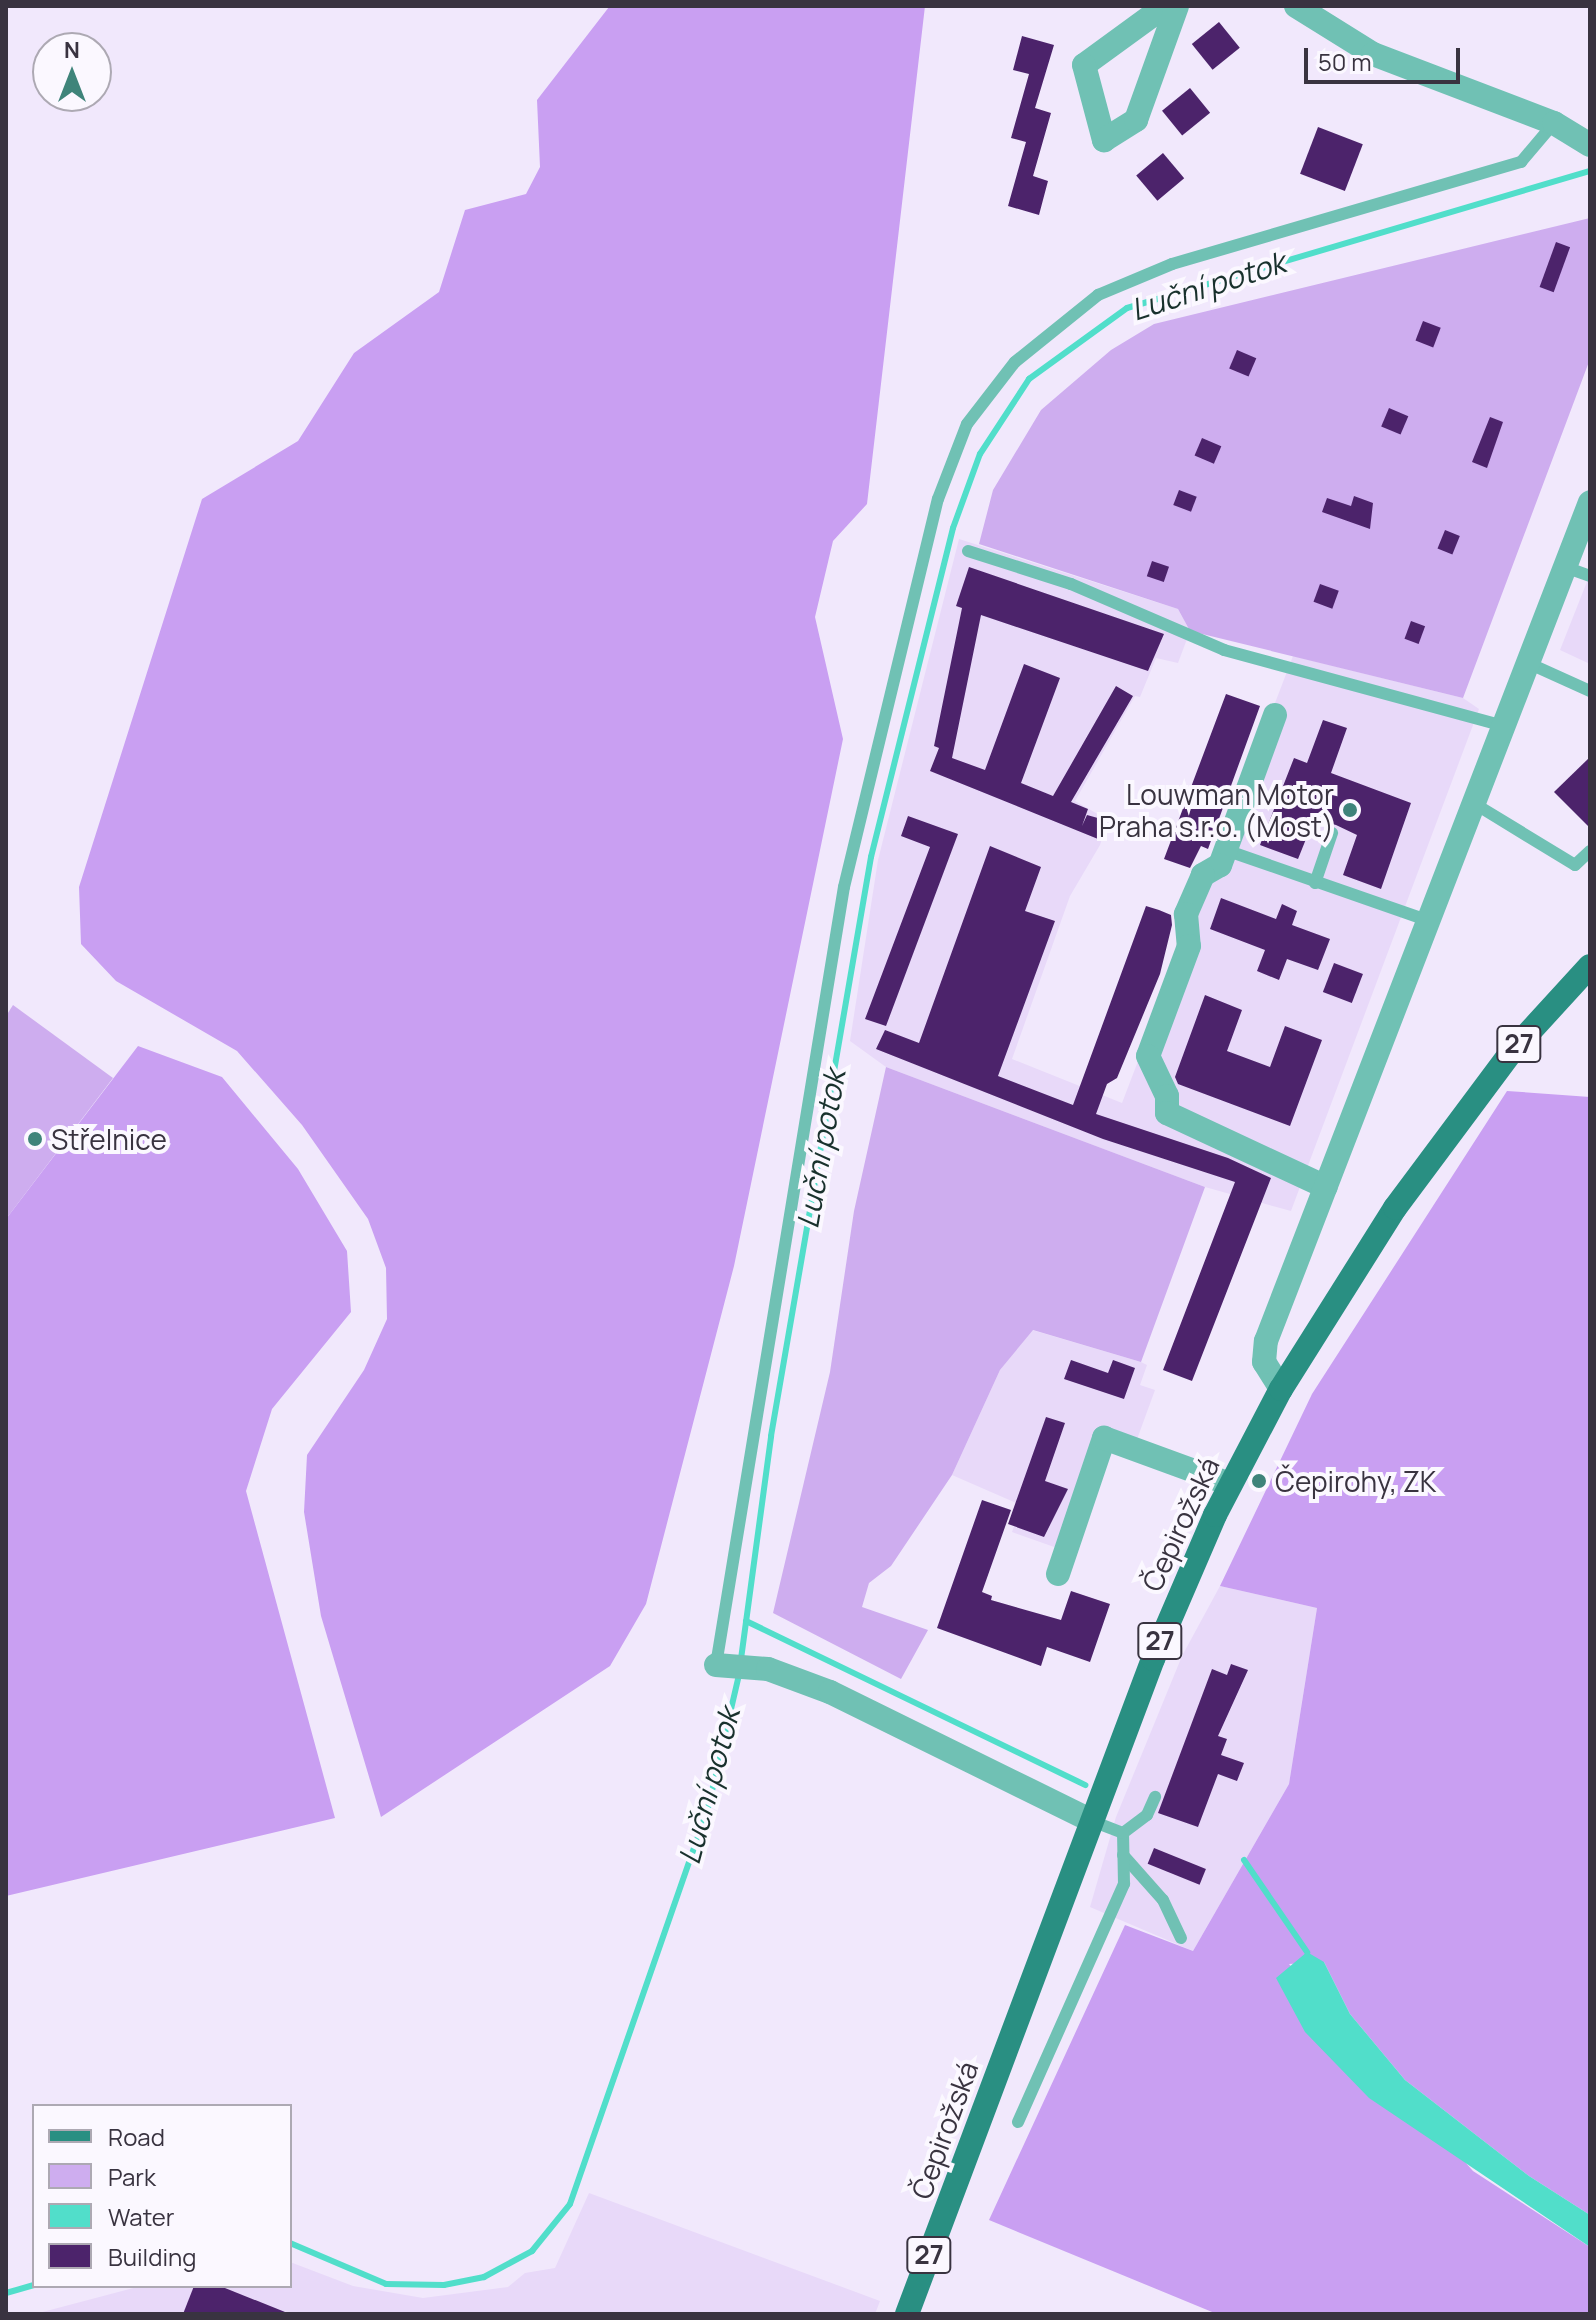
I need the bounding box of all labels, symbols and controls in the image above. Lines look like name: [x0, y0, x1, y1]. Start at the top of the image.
north arrow: [32, 32, 112, 112]
scale bar: [1308, 32, 1464, 82]
text: N: [64, 35, 80, 65]
text: 50 m: [1318, 45, 1372, 78]
water label: Luční potok: [1126, 244, 1290, 328]
place label: Louwman Motor Praha s.r.o. (Most): [1099, 777, 1334, 843]
marker: Louwman Motor Praha s.r.o. (Most): [1341, 801, 1359, 819]
road number: 27: [1495, 1022, 1543, 1066]
water label: Luční potok: [789, 1067, 853, 1231]
place label: Střelnice: [51, 1122, 167, 1156]
marker: Střelnice: [26, 1130, 44, 1148]
street label: Čepirožská: [1134, 1452, 1226, 1596]
place label: Čepirohy, ZK: [1275, 1464, 1436, 1498]
marker: Čepirohy, ZK: [1250, 1472, 1268, 1490]
road number: 27: [1136, 1619, 1184, 1663]
water label: Luční potok: [671, 1704, 747, 1868]
street label: Čepirožská: [904, 2057, 984, 2203]
legend: [32, 2104, 292, 2288]
text: Road: [108, 2120, 165, 2153]
text: Park: [108, 2160, 156, 2193]
text: Water: [108, 2200, 175, 2233]
road number: 27: [905, 2233, 953, 2277]
text: Building: [108, 2240, 196, 2273]

